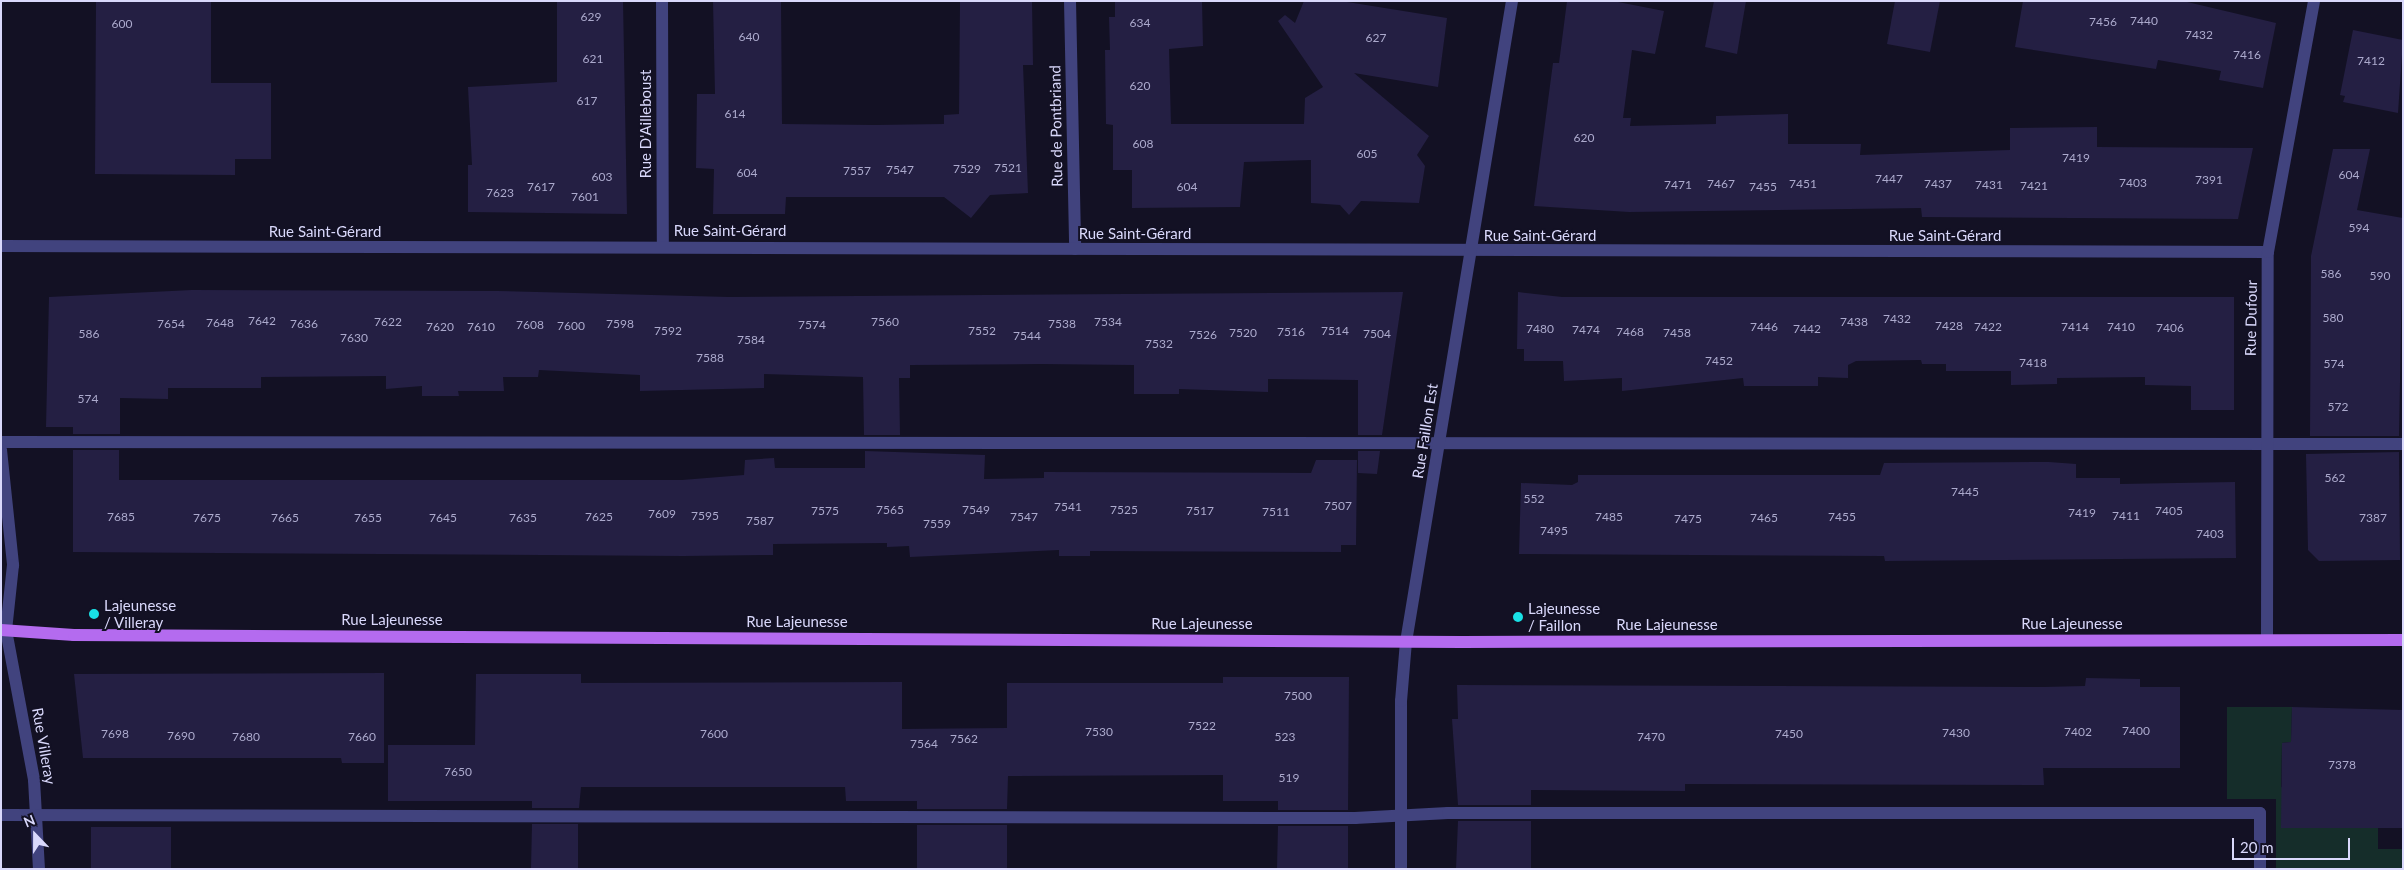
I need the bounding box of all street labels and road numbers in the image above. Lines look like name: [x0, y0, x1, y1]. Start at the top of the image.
street label: Rue de Pontbriand: [1046, 65, 1066, 187]
street label: Rue D'Ailleboust: [637, 70, 655, 178]
street label: Rue Saint-Gérard: [674, 222, 786, 240]
street label: Rue Saint-Gérard: [269, 223, 381, 241]
street label: Rue Saint-Gérard: [1079, 225, 1191, 243]
street label: Rue Saint-Gérard: [1484, 227, 1596, 245]
street label: Rue Saint-Gérard: [1889, 227, 2001, 245]
street label: Rue Dufour: [2241, 280, 2261, 356]
street label: Rue Faillon Est: [1409, 382, 1441, 480]
street label: Rue Lajeunesse: [341, 611, 443, 629]
street label: Rue Lajeunesse: [746, 613, 848, 631]
street label: Rue Lajeunesse: [1151, 615, 1253, 633]
street label: Rue Lajeunesse: [2021, 615, 2123, 633]
street label: Rue Lajeunesse: [1616, 616, 1718, 634]
street label: Rue Villeray: [28, 706, 60, 786]

